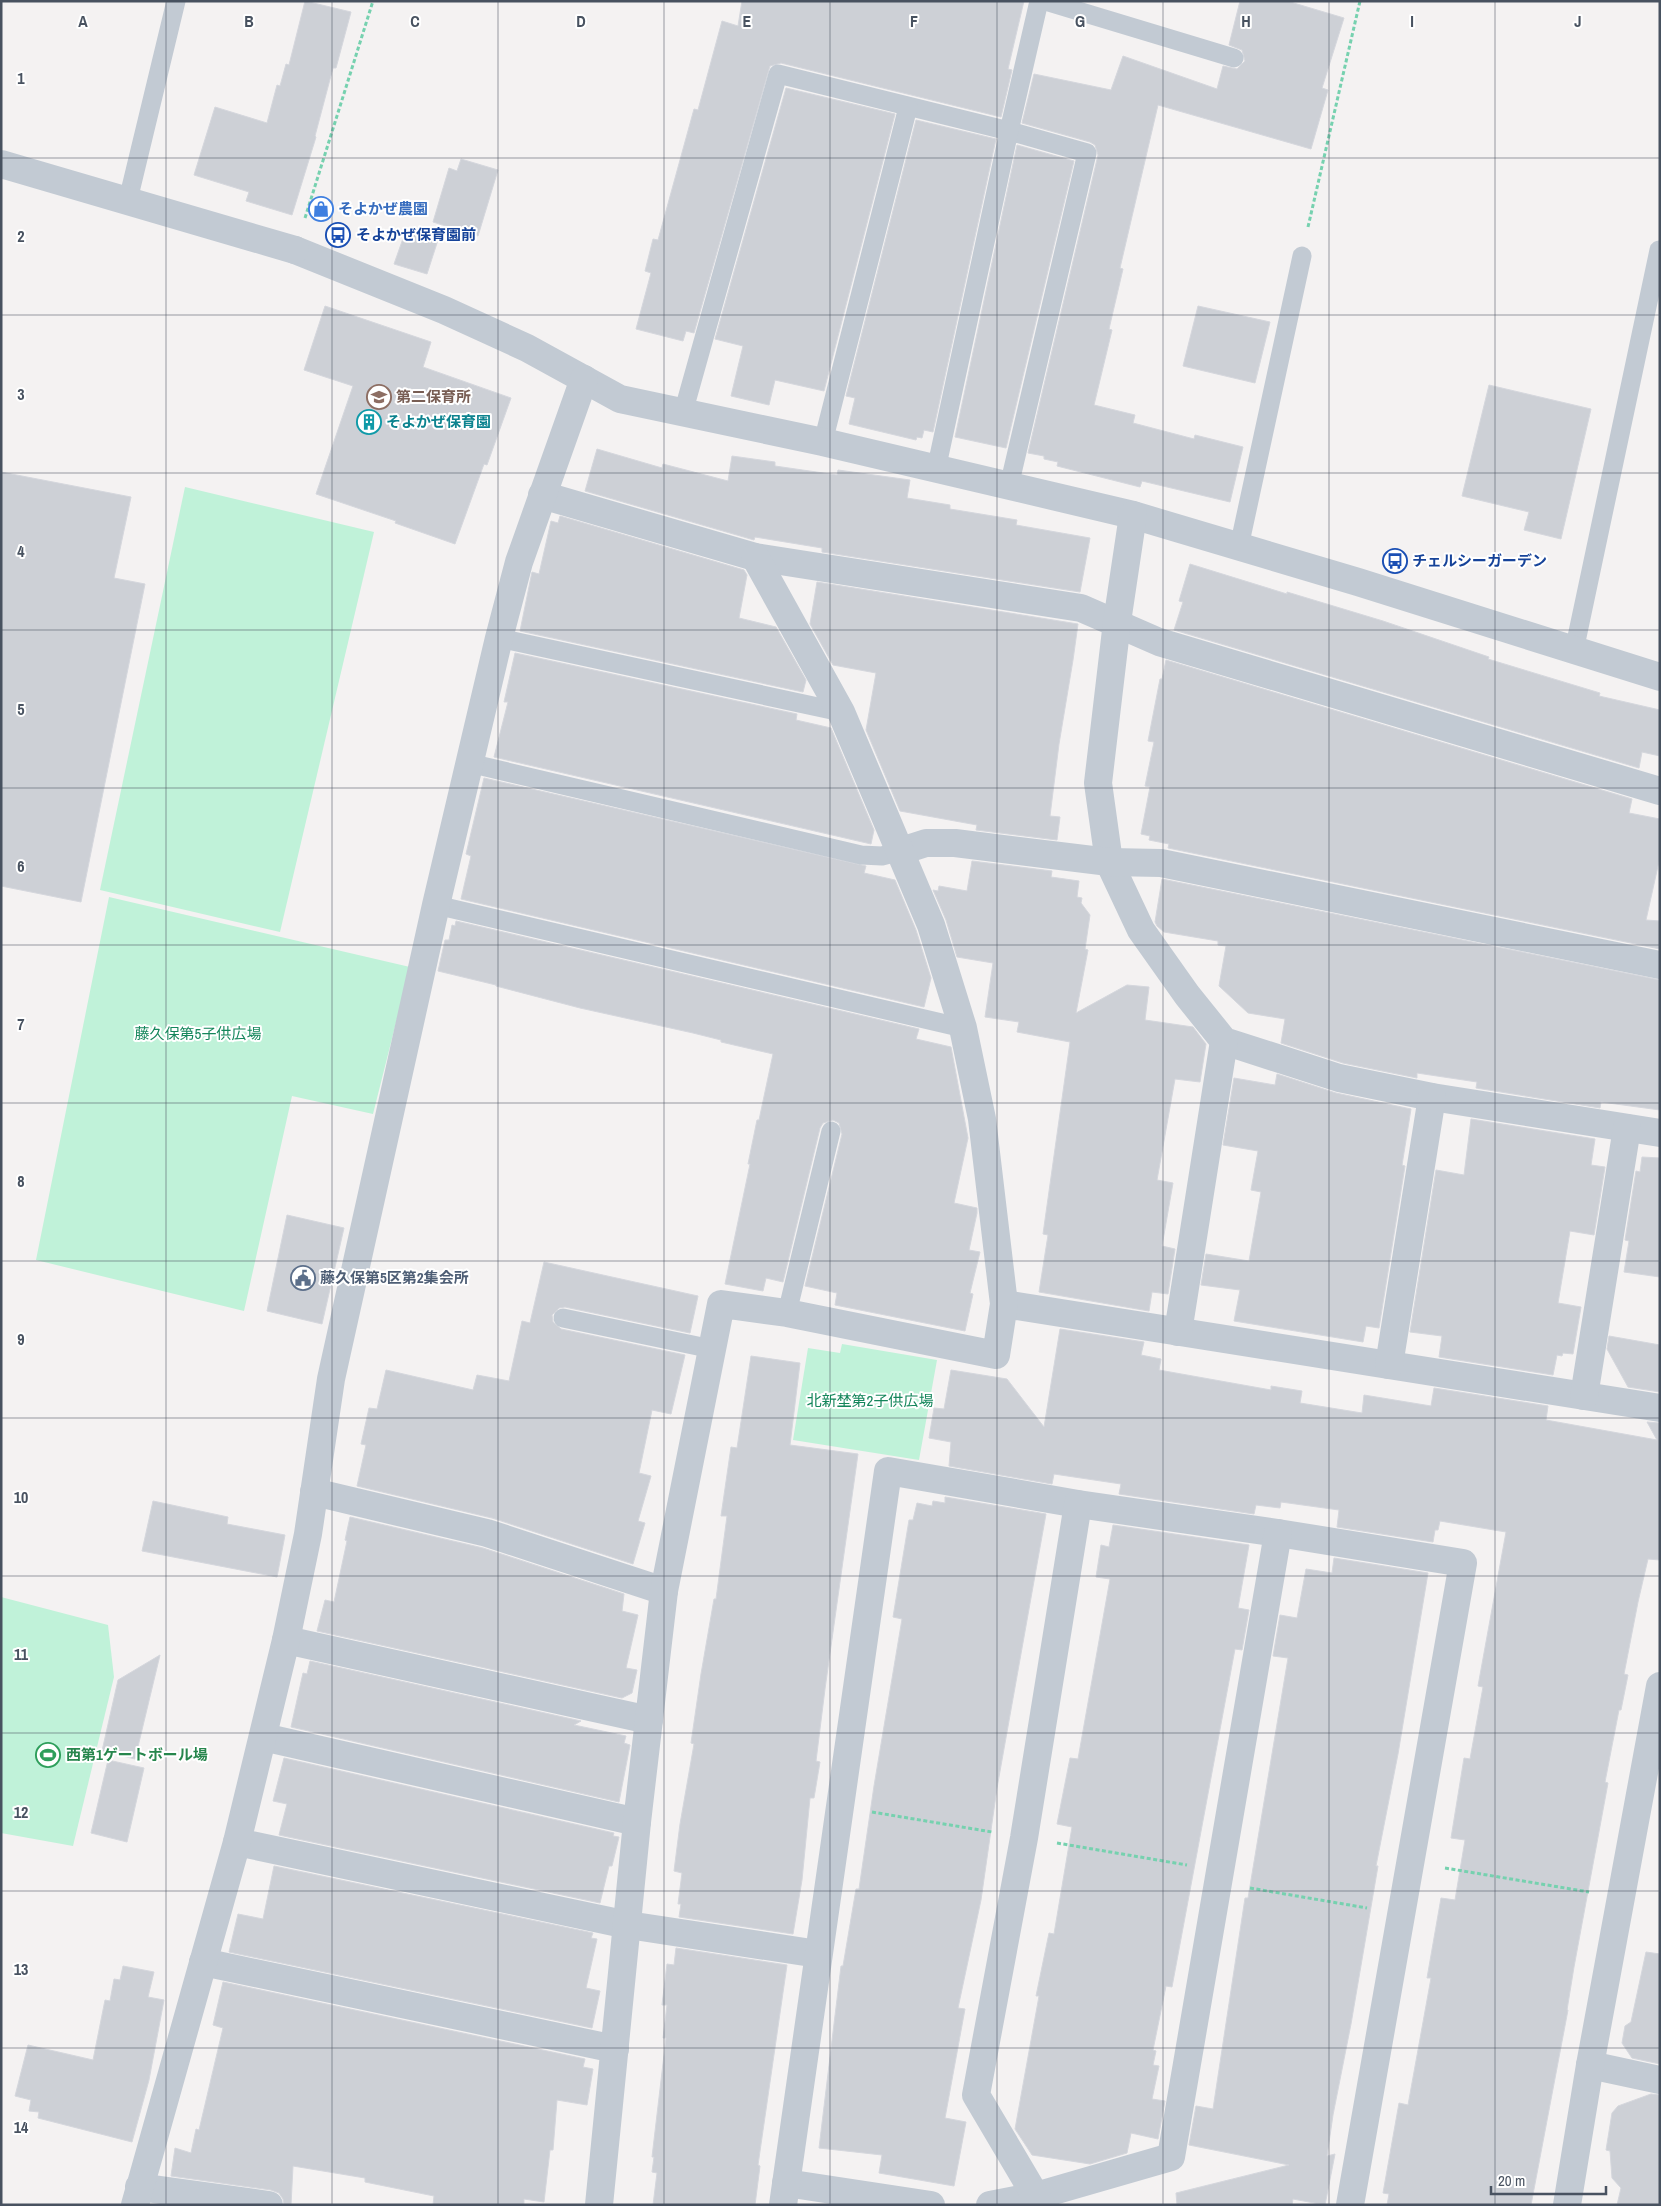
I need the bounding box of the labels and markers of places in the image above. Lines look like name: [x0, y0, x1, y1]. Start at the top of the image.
shop icon: そよかぜ農園: [308, 196, 334, 222]
place label: そよかぜ農園: [338, 198, 428, 219]
bus stop icon: そよかぜ保育園前: [325, 222, 351, 248]
place label: そよかぜ保育園前: [356, 224, 476, 245]
school or university icon: 第二保育所: [366, 384, 392, 410]
place label: 第二保育所: [396, 386, 471, 407]
building icon: そよかぜ保育園: [356, 409, 382, 435]
place label: そよかぜ保育園: [386, 411, 491, 432]
bus stop icon: チェルシーガーデン: [1382, 548, 1408, 574]
place label: チェルシーガーデン: [1412, 550, 1547, 571]
public building icon: 藤久保第5区第2集会所: [290, 1265, 316, 1291]
place label: 藤久保第5区第2集会所: [320, 1267, 469, 1288]
sports icon: 西第1ゲートボール場: [35, 1742, 61, 1768]
place label: 西第1ゲートボール場: [66, 1744, 208, 1765]

